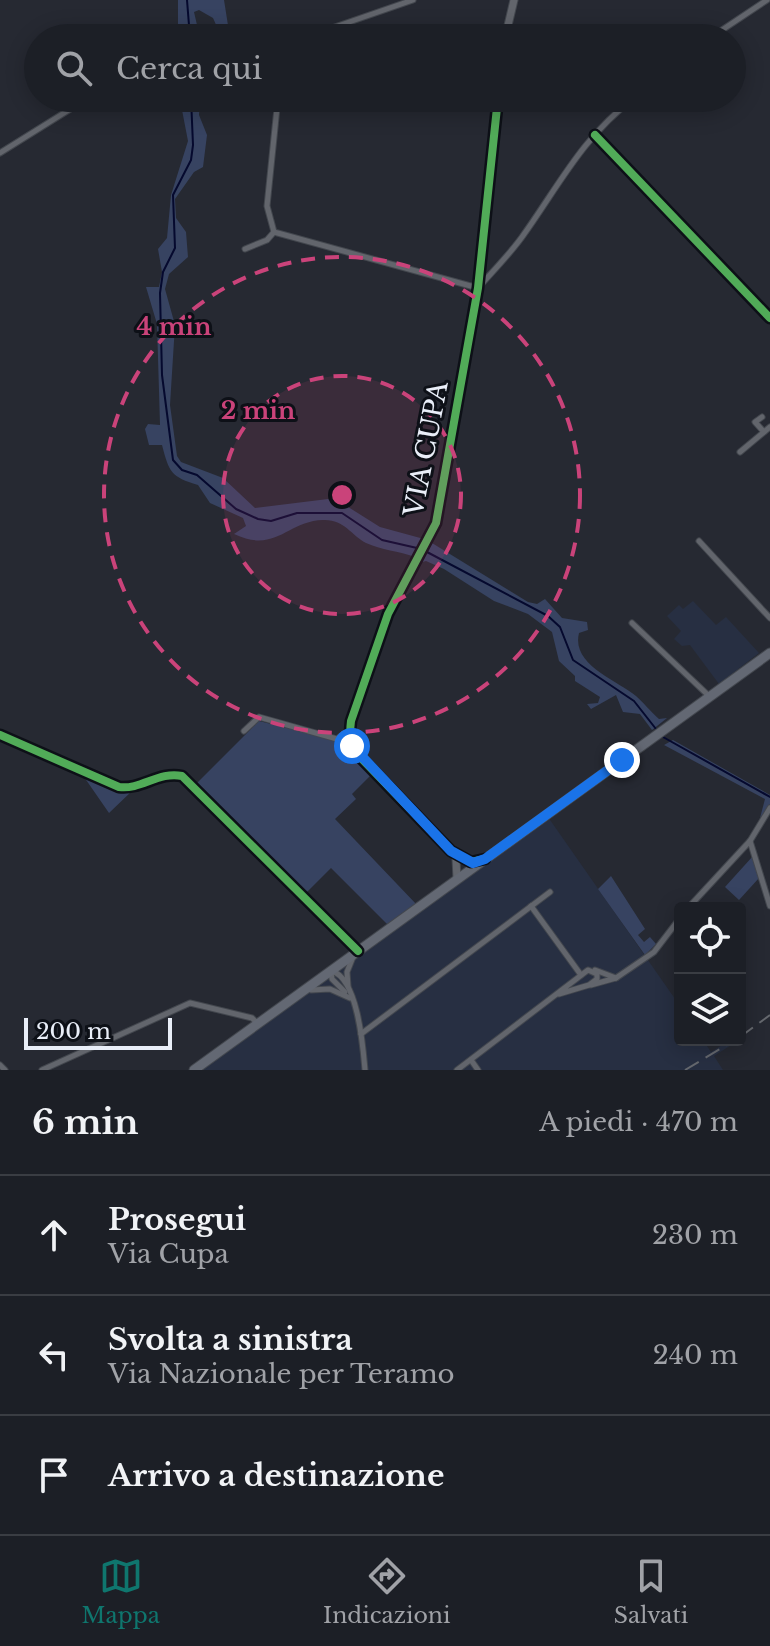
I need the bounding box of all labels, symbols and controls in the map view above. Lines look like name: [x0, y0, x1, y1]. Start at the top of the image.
search box: [24, 24, 746, 112]
icon: search: [52, 46, 96, 90]
text: Cerca qui: [116, 50, 262, 87]
text: 4 min: [137, 312, 212, 341]
street label: VIA CUPA: [397, 378, 455, 520]
text: 2 min: [221, 396, 296, 425]
centre of rings: [328, 481, 356, 509]
route start: [334, 728, 370, 764]
route end: [604, 742, 640, 778]
map controls: [674, 902, 746, 1046]
button: locate: [674, 902, 746, 974]
button: layers: [674, 974, 746, 1046]
scale bar: [24, 1014, 172, 1050]
text: 200 m: [36, 1018, 111, 1045]
text: 6 min: [32, 1101, 139, 1143]
text: A piedi · 470 m: [539, 1106, 738, 1138]
text: Prosegui: [108, 1201, 246, 1238]
icon: ahead: [32, 1213, 76, 1257]
text: 230 m: [652, 1219, 738, 1251]
text: Via Cupa: [108, 1238, 229, 1270]
text: Svolta a sinistra: [108, 1321, 353, 1358]
icon: left: [32, 1333, 76, 1377]
text: 240 m: [653, 1339, 738, 1371]
text: Via Nazionale per Teramo: [108, 1358, 455, 1390]
icon: arrive: [32, 1453, 76, 1497]
text: Arrivo a destinazione: [108, 1457, 444, 1494]
tab: Mappa: [82, 1554, 160, 1629]
tab: Indicazioni: [323, 1554, 451, 1629]
tab: Salvati: [614, 1554, 688, 1629]

